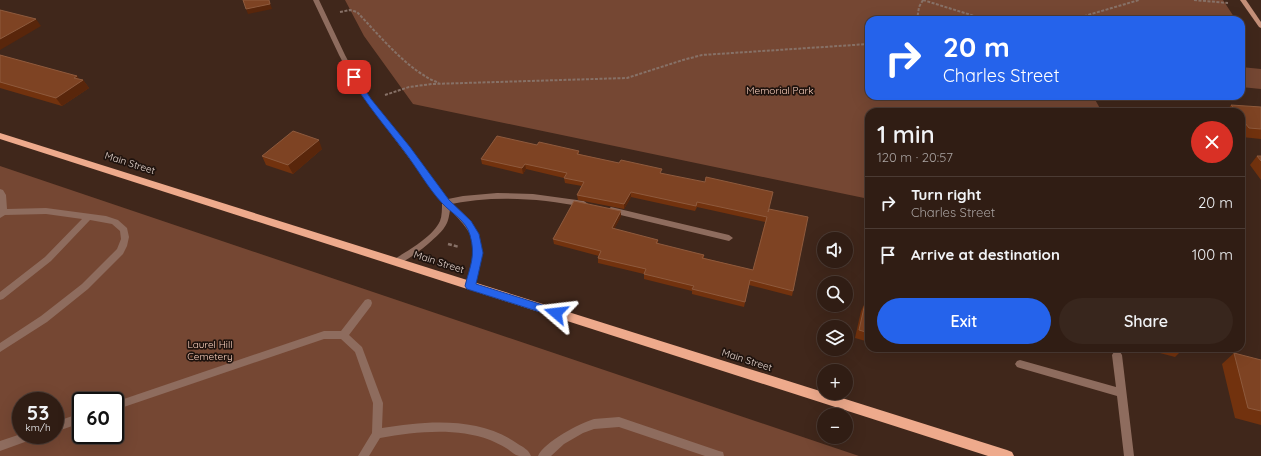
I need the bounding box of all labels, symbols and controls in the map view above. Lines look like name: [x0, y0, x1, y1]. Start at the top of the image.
text: 20 m: [943, 29, 1010, 64]
icon: right: [877, 32, 929, 84]
pin: [337, 60, 371, 94]
text: Charles Street: [943, 64, 1060, 87]
icon: arrive: [343, 66, 365, 88]
park label: Memorial Park: [746, 84, 814, 97]
text: 1 min: [877, 119, 935, 149]
button: close: [1191, 121, 1233, 163]
street label: Main Street: [103, 149, 157, 177]
text: 120 m · 20:57: [877, 149, 953, 165]
text: Turn right: [911, 185, 982, 204]
icon: right: [877, 192, 899, 214]
text: 20 m: [1198, 193, 1233, 212]
text: Charles Street: [911, 204, 995, 220]
map controls: [817, 232, 853, 444]
button: sound: [817, 232, 853, 268]
icon: arrive: [877, 244, 899, 266]
text: Arrive at destination: [911, 245, 1060, 264]
text: 100 m: [1192, 245, 1233, 264]
street label: Main Street: [412, 248, 466, 276]
button: search: [817, 276, 853, 312]
position arrow: [535, 292, 577, 334]
button: Exit: [877, 298, 1051, 344]
button: Share: [1059, 298, 1233, 344]
button: layers: [817, 320, 853, 356]
park label: Laurel Hill Cemetery: [187, 338, 233, 363]
street label: Main Street: [720, 346, 774, 374]
button: +: [817, 364, 853, 400]
speed limit sign: 60: [72, 392, 124, 444]
text: 53: [27, 400, 49, 425]
button: −: [817, 408, 853, 444]
text: km/h: [25, 421, 51, 434]

